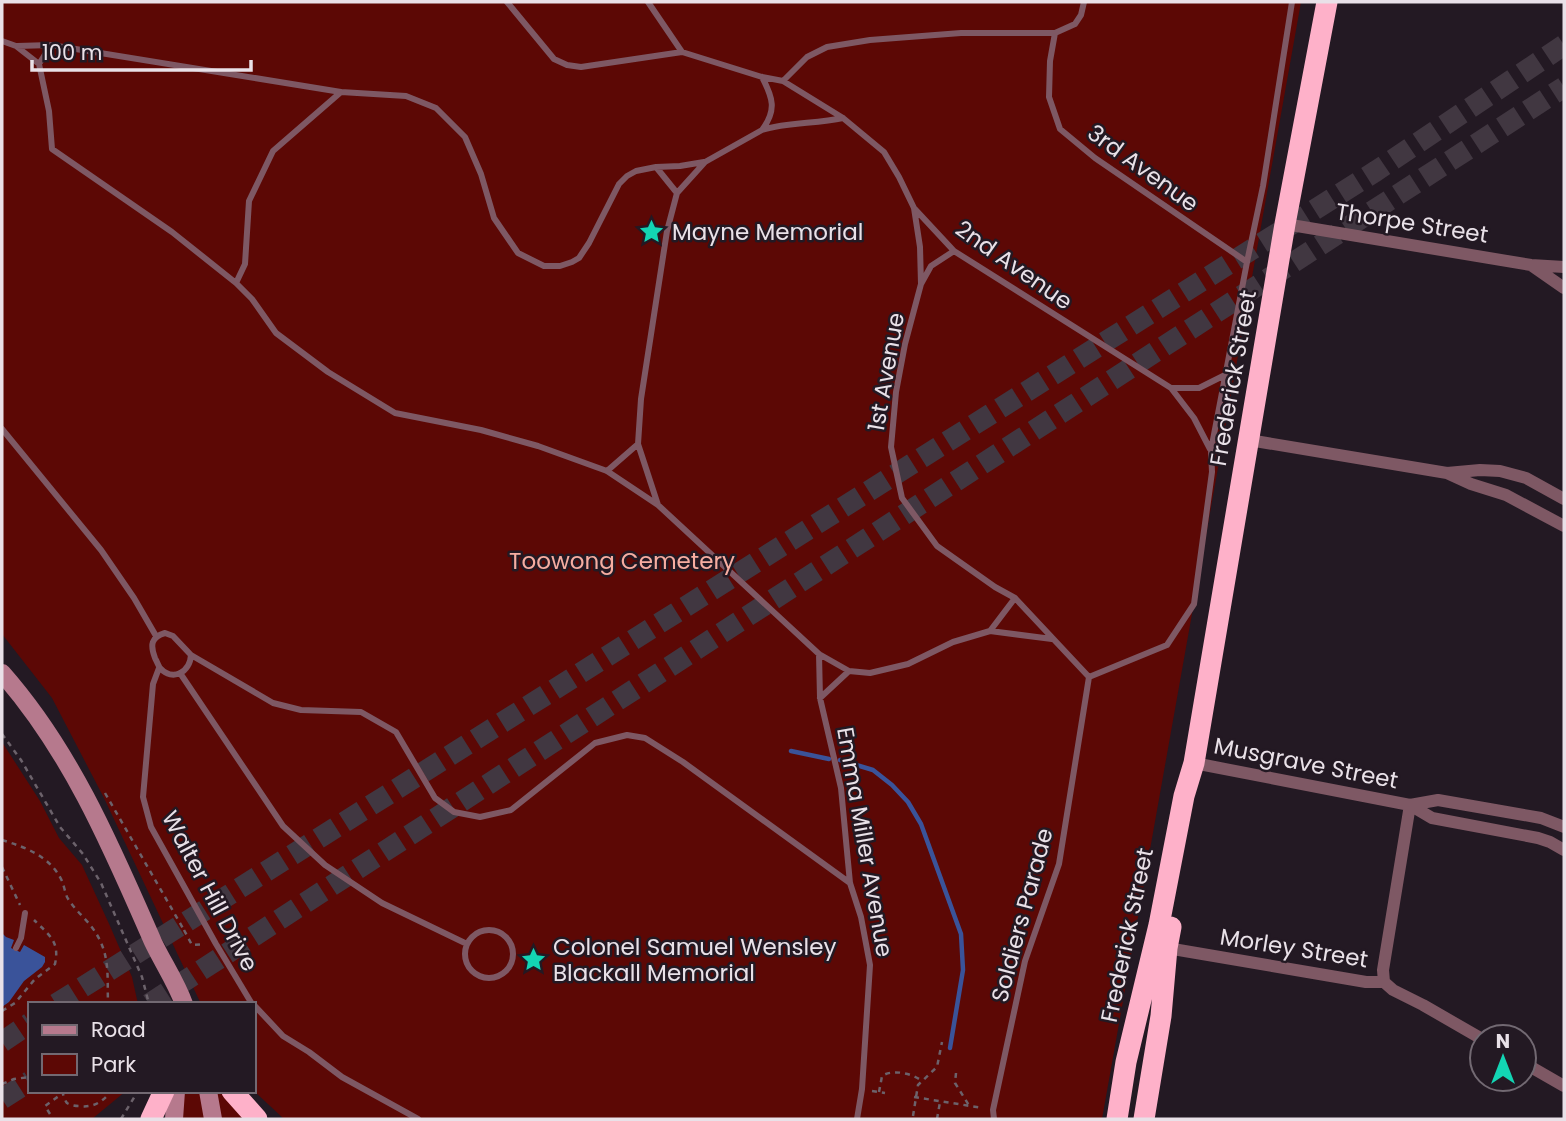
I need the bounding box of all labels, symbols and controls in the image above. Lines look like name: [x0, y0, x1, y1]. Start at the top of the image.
scale bar: [32, 28, 250, 72]
text: 100 m: [42, 38, 102, 67]
street label: 3rd Avenue: [1081, 117, 1205, 219]
street label: Thorpe Street: [1334, 195, 1490, 251]
street label: 2nd Avenue: [949, 213, 1079, 317]
place label: Mayne Memorial: [672, 216, 863, 248]
place icon: Mayne Memorial: [638, 218, 666, 246]
street label: Frederick Street: [1202, 288, 1264, 468]
street label: 1st Avenue: [860, 310, 912, 434]
park label: Toowong Cemetery: [509, 545, 735, 577]
street label: Emma Miller Avenue: [829, 724, 901, 960]
street label: Musgrave Street: [1211, 729, 1401, 797]
street label: Walter Hill Drive: [154, 805, 266, 977]
street label: Soldiers Parade: [983, 824, 1061, 1006]
street label: Frederick Street: [1093, 845, 1161, 1025]
street label: Morley Street: [1218, 921, 1370, 975]
place label: Colonel Samuel Wensley Blackall Memorial: [553, 931, 837, 989]
place icon: Colonel Samuel Wensley Blackall Memorial: [519, 946, 547, 974]
legend: [28, 1002, 256, 1093]
text: Road: [91, 1015, 146, 1044]
north arrow: [1468, 1023, 1538, 1093]
text: N: [1496, 1028, 1510, 1055]
text: Park: [91, 1050, 136, 1079]

